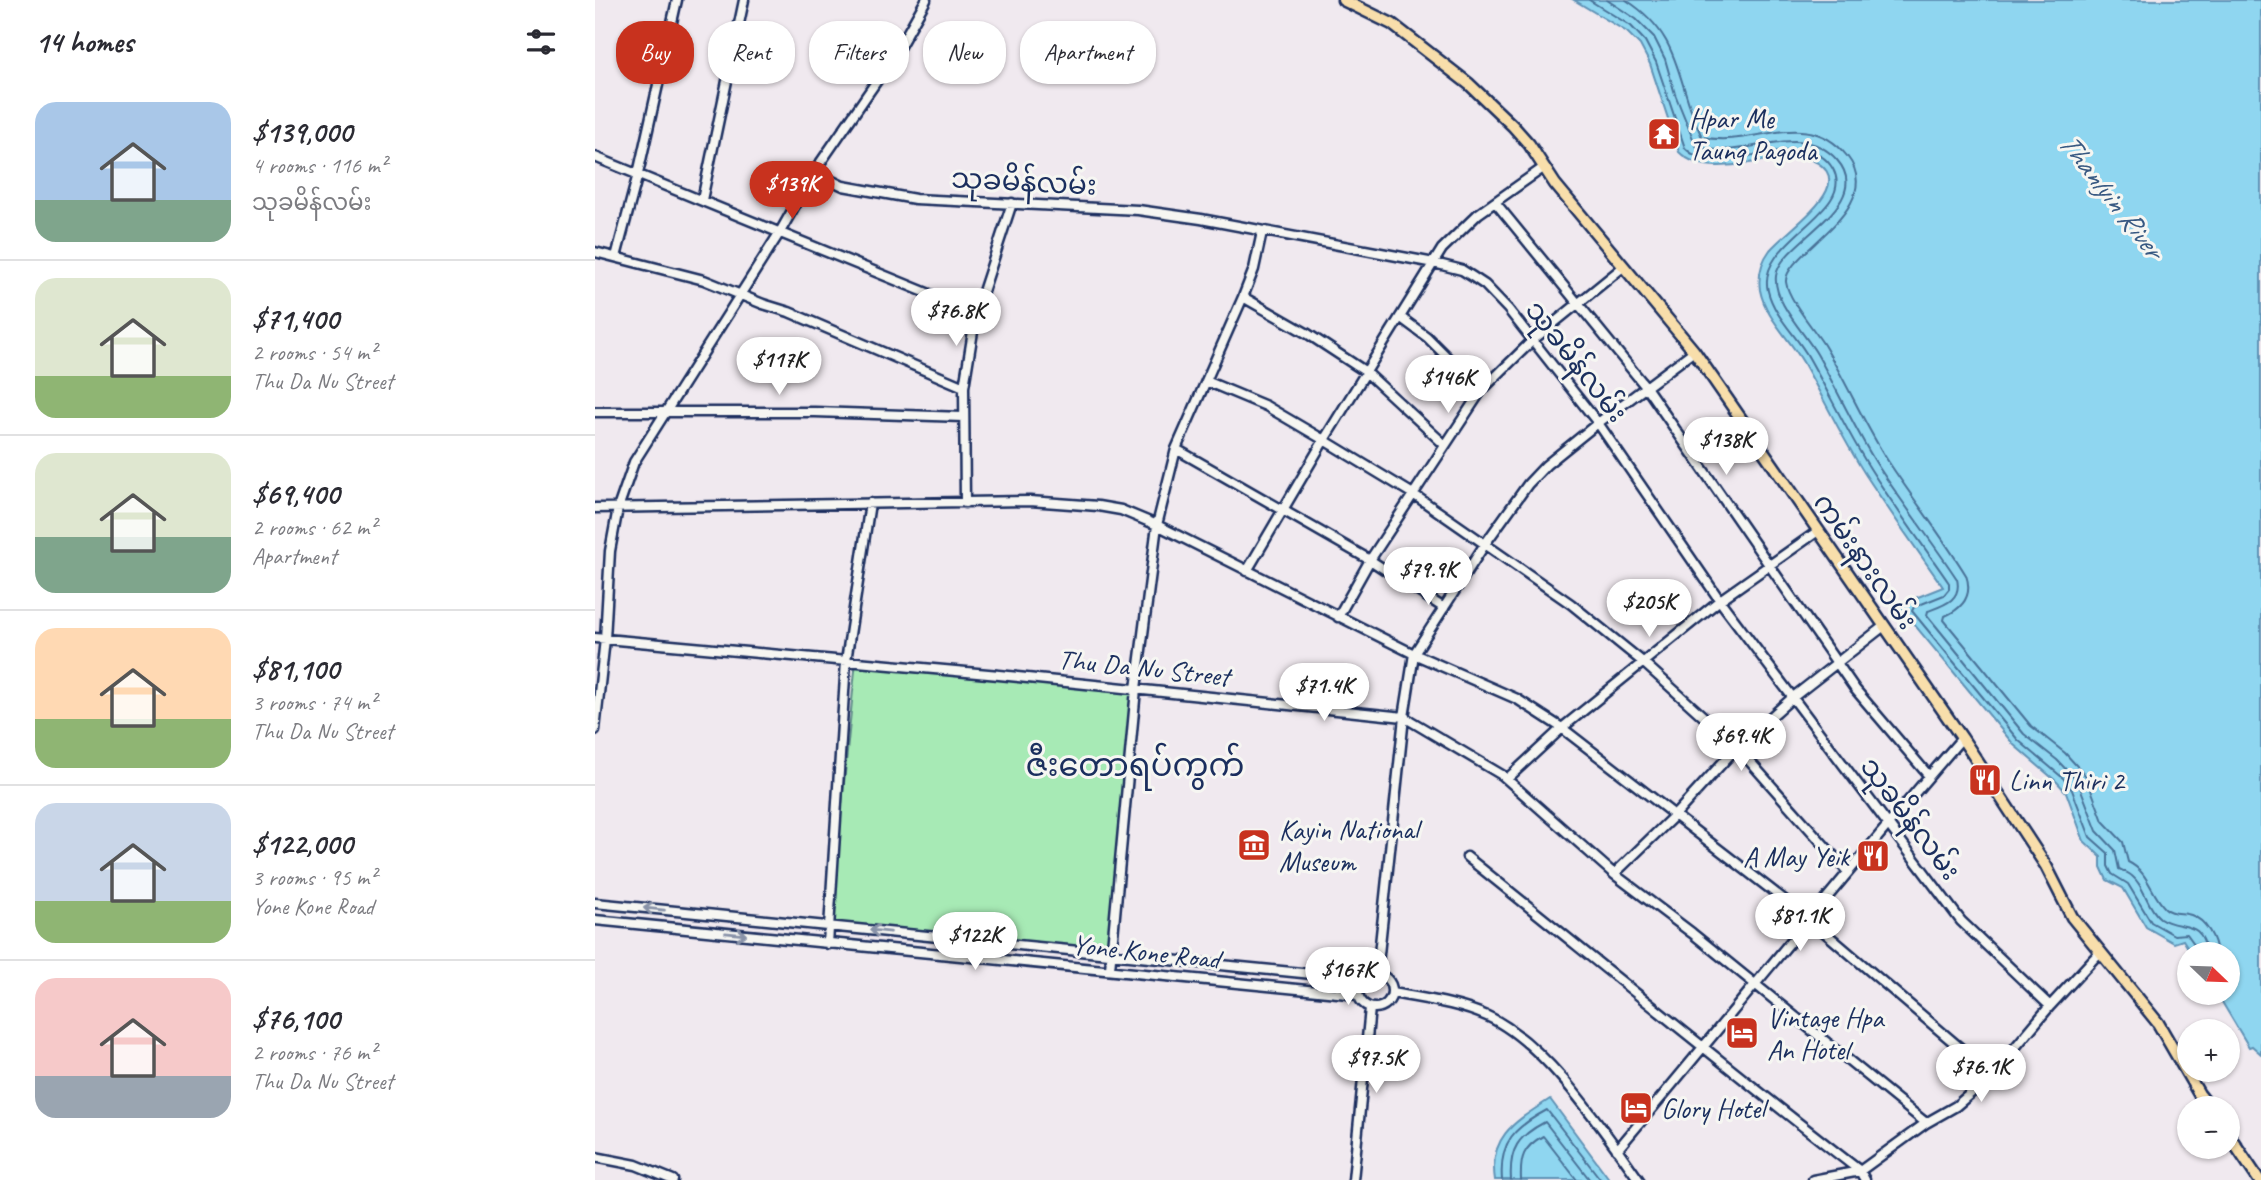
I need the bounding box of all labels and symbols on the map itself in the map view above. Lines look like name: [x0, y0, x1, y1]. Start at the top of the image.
place label: Hpar Me Taung Pagoda: [1689, 101, 1818, 168]
temple icon: Hpar Me Taung Pagoda: [1645, 115, 1683, 153]
water label: Thanlyin River: [2050, 125, 2175, 269]
street label: သုခမိန်လမ်း: [950, 159, 1098, 208]
pin: $139K: [743, 162, 841, 221]
pin: $76.8K: [899, 288, 1013, 348]
street label: သုခမိန်လမ်း: [1514, 293, 1636, 433]
pin: $117K: [730, 338, 828, 397]
pin: $146K: [1399, 356, 1497, 415]
pin: $138K: [1677, 418, 1775, 477]
street label: ကမ်းနားလမ်း: [1802, 486, 1926, 639]
pin: $79.9K: [1371, 548, 1485, 607]
pin: $205K: [1600, 580, 1698, 639]
street label: Thu Da Nu Street: [1057, 641, 1235, 694]
pin: $71.4K: [1267, 664, 1381, 723]
pin: $69.4K: [1684, 714, 1798, 773]
district label: ဇီးတောရပ်ကွက်: [1026, 742, 1244, 791]
street label: သုခမိန်လမ်း: [1849, 749, 1969, 890]
restaurant icon: Linn Thiri 2: [1966, 761, 2004, 799]
place label: Linn Thiri 2: [2009, 763, 2126, 798]
place label: Kayin National Museum: [1279, 812, 1423, 879]
museum icon: Kayin National Museum: [1235, 826, 1273, 864]
restaurant icon: A May Yeik: [1854, 837, 1892, 875]
place label: A May Yeik: [1743, 839, 1851, 874]
pin: $81.1K: [1743, 894, 1857, 953]
one-way arrow: [643, 902, 665, 915]
pin: $122K: [926, 912, 1024, 972]
one-way arrow: [869, 925, 892, 938]
street label: Yone Kone Road: [1070, 926, 1225, 977]
one-way arrow: [724, 928, 747, 941]
north arrow: [2177, 942, 2240, 1004]
pin: $167K: [1299, 948, 1397, 1007]
place label: Vintage Hpa An Hotel: [1767, 1000, 1885, 1067]
hotel icon: Vintage Hpa An Hotel: [1723, 1014, 1761, 1052]
pin: $97.5K: [1319, 1036, 1433, 1095]
pin: $76.1K: [1924, 1044, 2038, 1104]
hotel icon: Glory Hotel: [1617, 1089, 1655, 1127]
place label: Glory Hotel: [1661, 1091, 1770, 1126]

